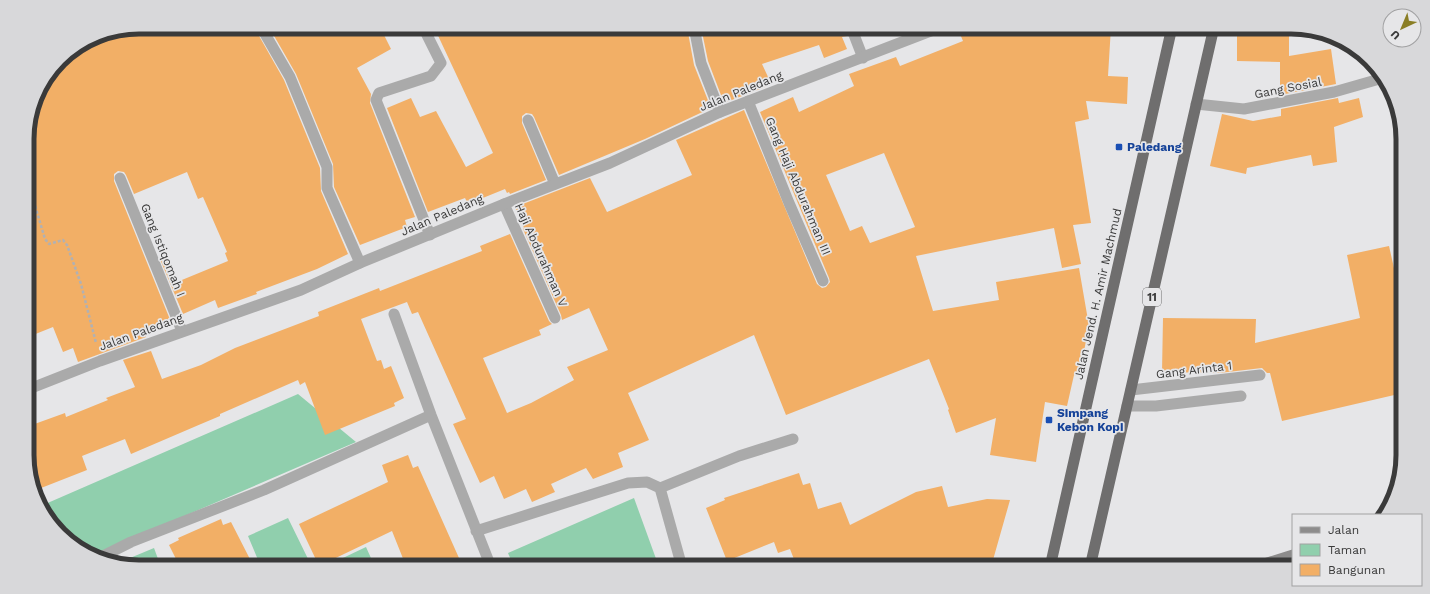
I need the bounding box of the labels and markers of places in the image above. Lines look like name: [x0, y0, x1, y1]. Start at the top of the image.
place label: Paledang: [1127, 140, 1182, 154]
marker: Paledang: [1114, 142, 1124, 152]
place label: Simpang Kebon Kopi: [1057, 406, 1123, 434]
marker: Simpang Kebon Kopi: [1044, 415, 1054, 425]

